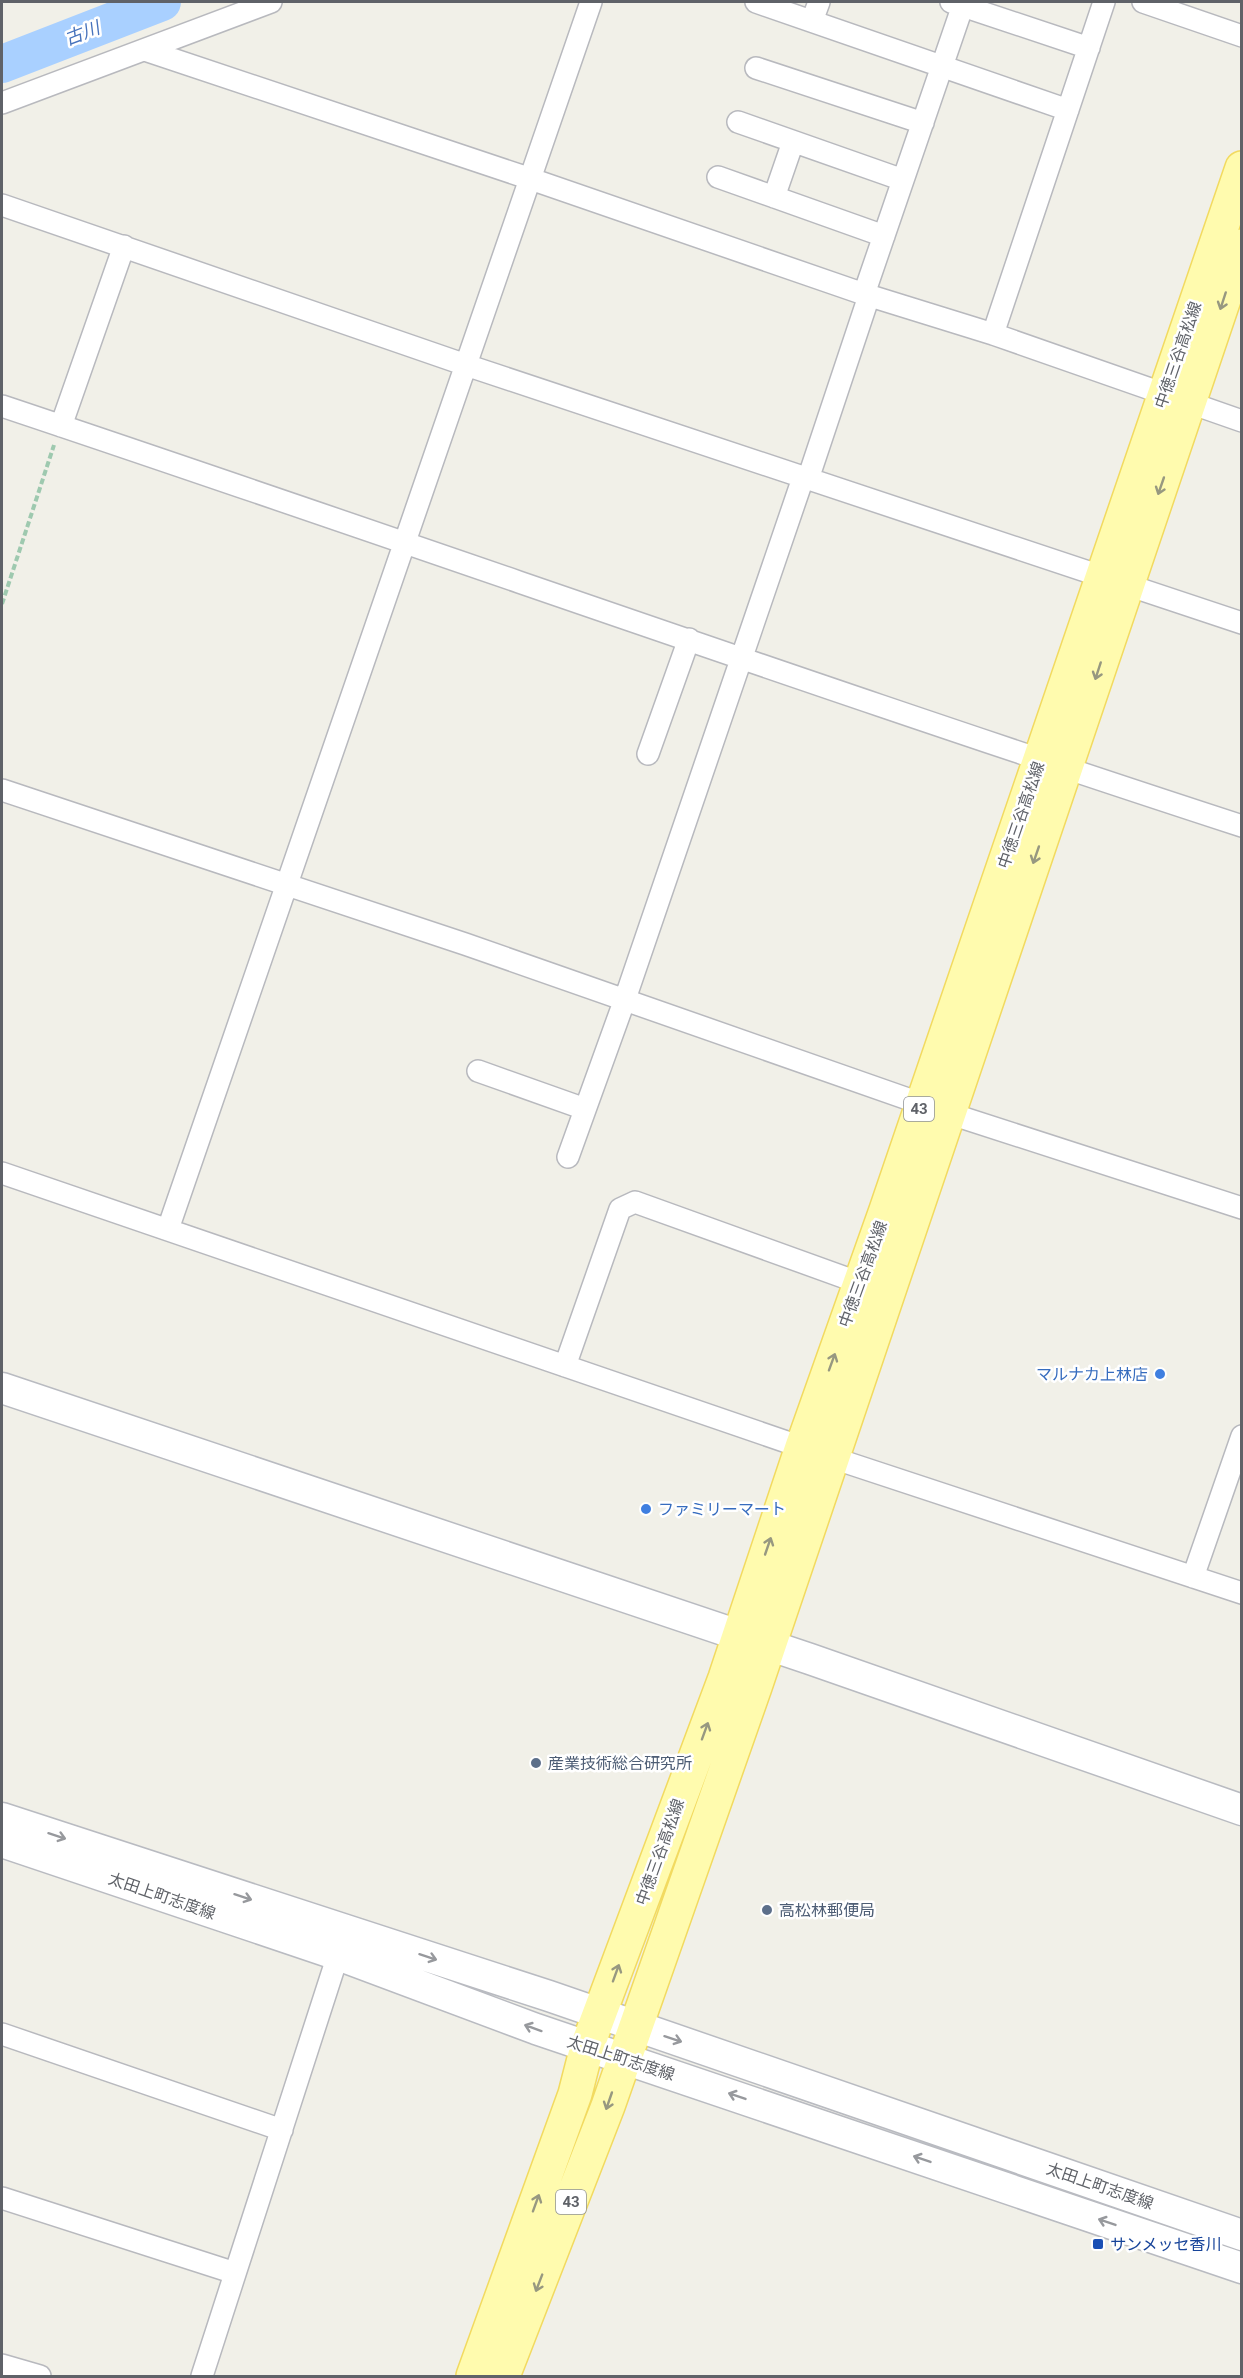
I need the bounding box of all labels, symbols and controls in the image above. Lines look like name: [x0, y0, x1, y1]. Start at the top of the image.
water label: 古川: [61, 16, 104, 49]
one-way arrow: [1217, 291, 1228, 310]
street label: 中徳三谷高松線: [1151, 299, 1205, 411]
one-way arrow: [1155, 476, 1166, 495]
one-way arrow: [1092, 661, 1103, 680]
street label: 中徳三谷高松線: [994, 759, 1048, 871]
one-way arrow: [1030, 845, 1041, 864]
road number: 43: [904, 1097, 934, 1121]
street label: 中徳三谷高松線: [835, 1218, 891, 1330]
one-way arrow: [827, 1353, 838, 1372]
place label: マルナカ上林店: [1036, 1365, 1148, 1384]
marker: マルナカ上林店: [1153, 1367, 1167, 1381]
place label: ファミリーマート: [658, 1500, 786, 1519]
marker: ファミリーマート: [639, 1502, 653, 1516]
one-way arrow: [763, 1537, 774, 1556]
one-way arrow: [701, 1722, 712, 1741]
place label: 産業技術総合研究所: [548, 1754, 692, 1773]
marker: 産業技術総合研究所: [529, 1756, 543, 1770]
street label: 中徳三谷高松線: [632, 1796, 688, 1908]
one-way arrow: [47, 1832, 66, 1843]
street label: 太田上町志度線: [106, 1869, 218, 1923]
one-way arrow: [233, 1892, 252, 1903]
place label: 高松林郵便局: [779, 1901, 875, 1920]
marker: 高松林郵便局: [760, 1903, 774, 1917]
one-way arrow: [418, 1952, 437, 1963]
one-way arrow: [611, 1964, 622, 1983]
one-way arrow: [524, 2022, 542, 2033]
street label: 太田上町志度線: [565, 2032, 677, 2084]
one-way arrow: [663, 2034, 682, 2045]
one-way arrow: [729, 2090, 747, 2101]
one-way arrow: [603, 2091, 614, 2110]
one-way arrow: [913, 2153, 932, 2164]
street label: 太田上町志度線: [1044, 2159, 1156, 2213]
road number: 43: [556, 2190, 586, 2214]
one-way arrow: [531, 2194, 542, 2213]
one-way arrow: [1098, 2216, 1117, 2227]
place label: サンメッセ香川: [1110, 2235, 1222, 2254]
marker: サンメッセ香川: [1091, 2237, 1105, 2251]
one-way arrow: [533, 2274, 544, 2292]

